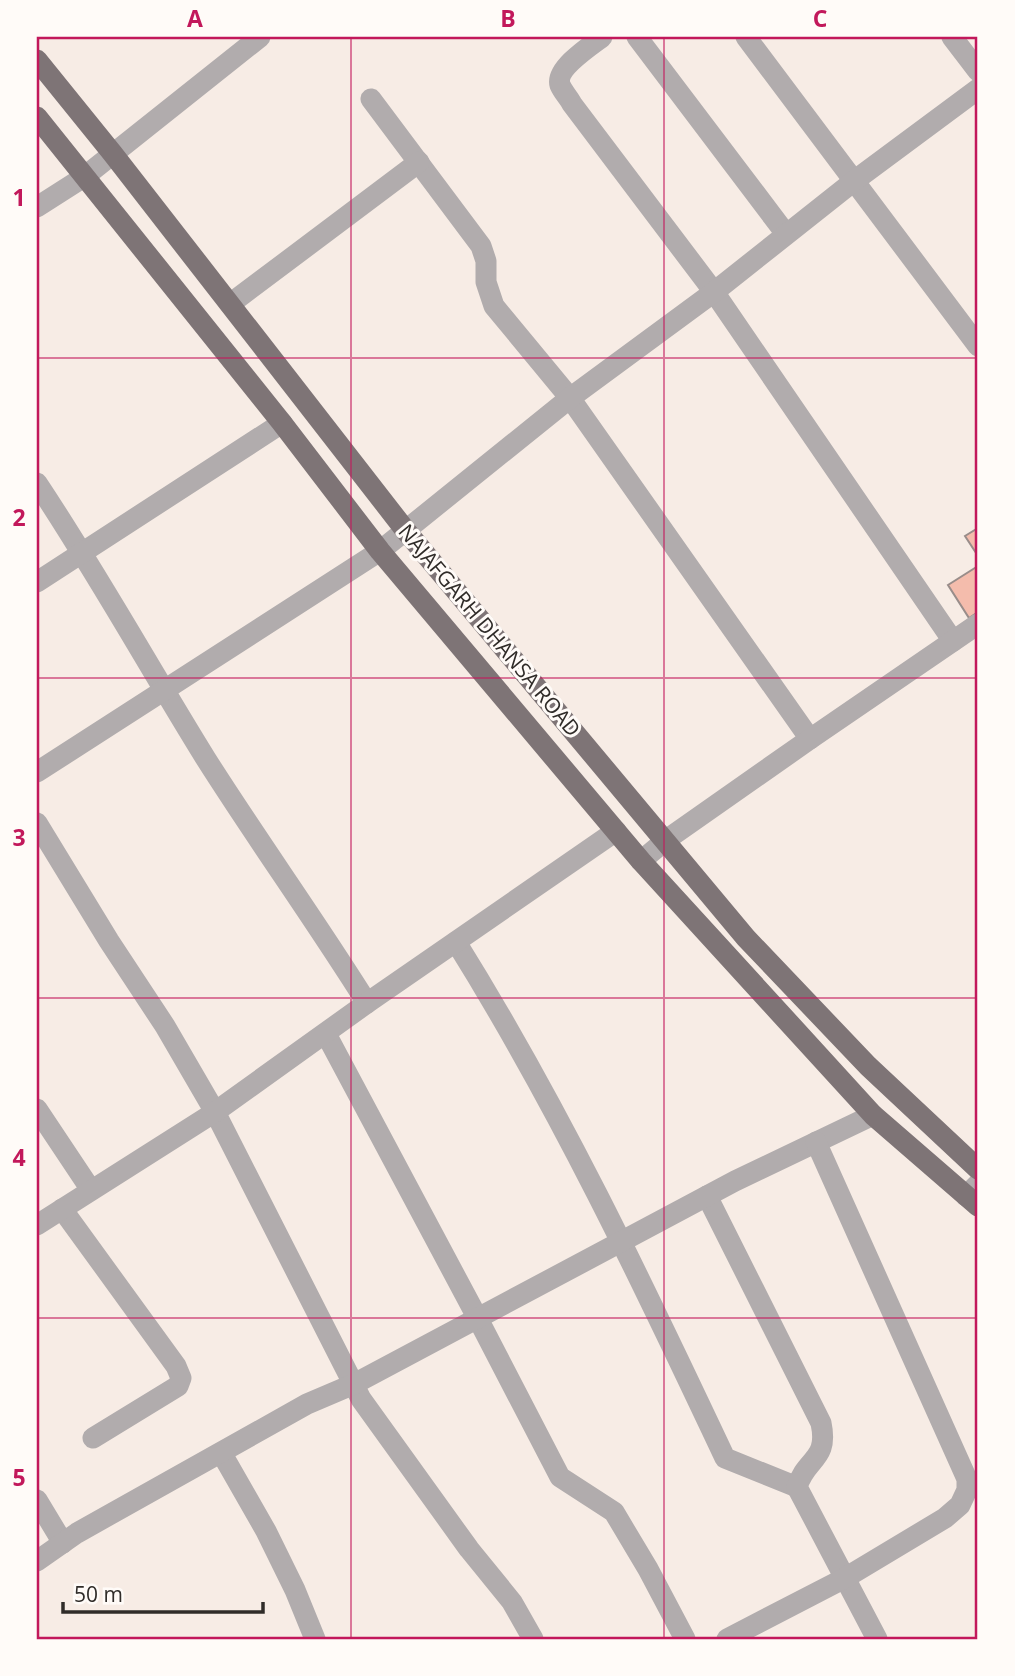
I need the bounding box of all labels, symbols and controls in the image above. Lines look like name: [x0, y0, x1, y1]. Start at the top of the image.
text: A: [187, 2, 203, 34]
text: B: [500, 2, 516, 34]
text: C: [813, 2, 827, 34]
text: 1: [12, 181, 26, 213]
text: 2: [12, 501, 26, 533]
street label: NAJAFGARH DHANSA ROAD: [393, 518, 587, 742]
text: 3: [12, 821, 26, 853]
text: 4: [12, 1141, 26, 1173]
text: 5: [12, 1461, 26, 1493]
scale bar: [63, 1571, 262, 1615]
text: 50 m: [74, 1580, 123, 1608]

